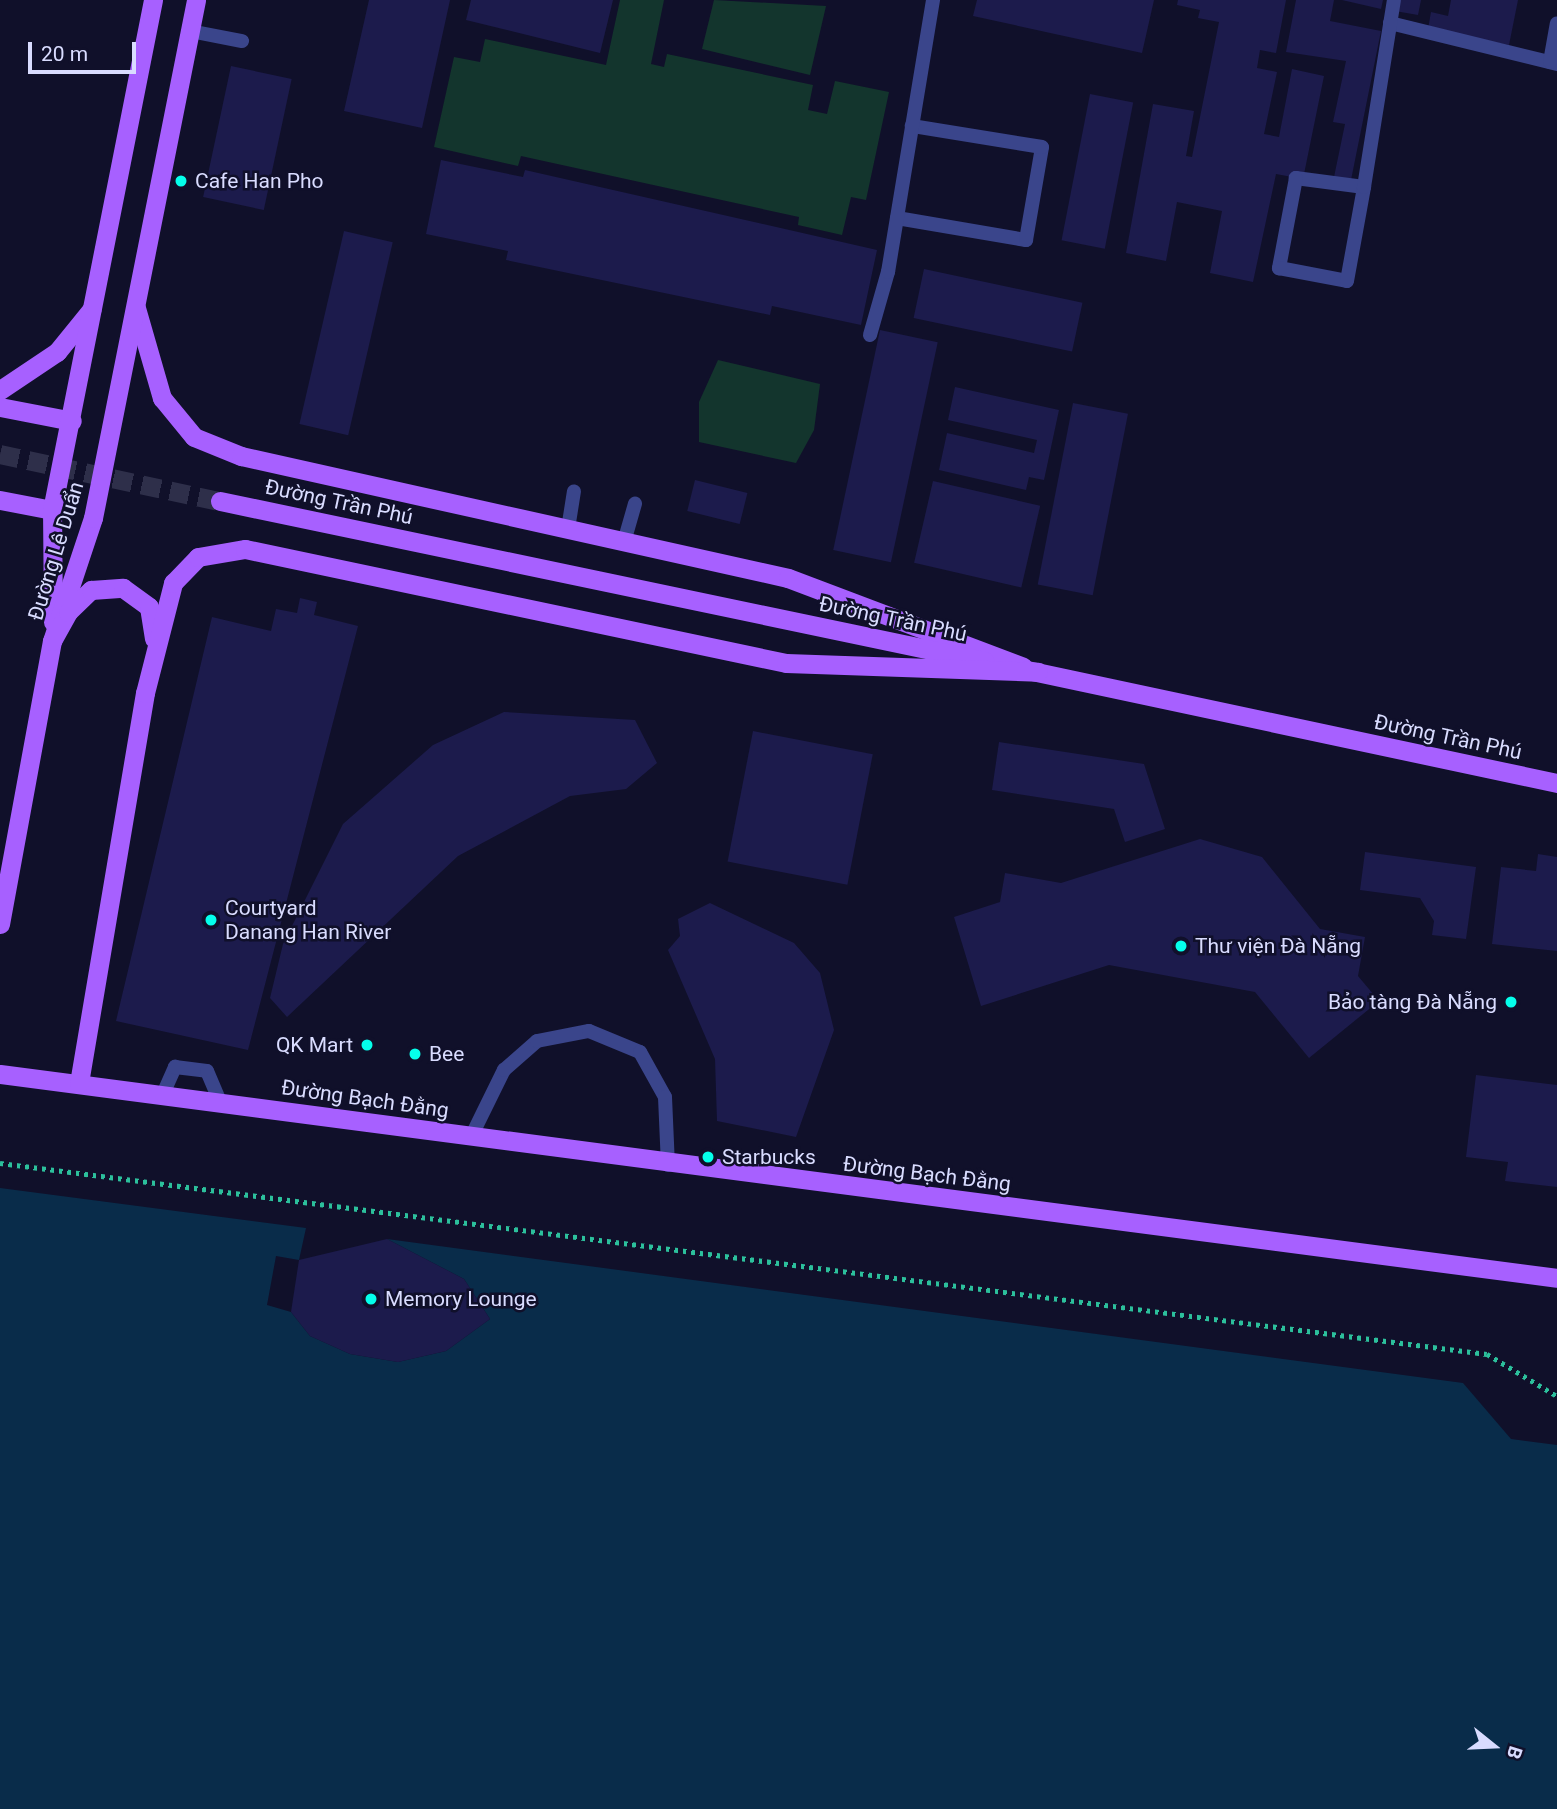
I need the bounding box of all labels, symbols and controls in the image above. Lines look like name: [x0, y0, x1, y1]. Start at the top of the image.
scale bar: [32, 28, 140, 72]
text: 20 m: [41, 42, 88, 66]
place label: Cafe Han Pho: [195, 168, 323, 194]
marker: Cafe Han Pho: [173, 173, 189, 189]
street label: Đường Trần Phú: [263, 474, 415, 530]
street label: Đường Lê Duẩn: [23, 479, 89, 623]
street label: Đường Trần Phú: [817, 591, 969, 647]
street label: Đường Trần Phú: [1372, 709, 1524, 765]
place label: Courtyard Danang Han River: [225, 895, 391, 945]
marker: Courtyard Danang Han River: [203, 912, 219, 928]
place label: Thư viện Đà Nẵng: [1195, 933, 1361, 959]
marker: Thư viện Đà Nẵng: [1173, 938, 1189, 954]
place label: Bảo tàng Đà Nẵng: [1328, 989, 1497, 1015]
marker: Bảo tàng Đà Nẵng: [1503, 994, 1519, 1010]
place label: QK Mart: [276, 1032, 353, 1058]
marker: QK Mart: [359, 1037, 375, 1053]
place label: Bee: [429, 1041, 464, 1067]
marker: Bee: [407, 1046, 423, 1062]
street label: Đường Bạch Đằng: [280, 1075, 450, 1123]
place label: Starbucks: [722, 1144, 816, 1170]
marker: Starbucks: [700, 1149, 716, 1165]
street label: Đường Bạch Đằng: [842, 1151, 1012, 1197]
place label: Memory Lounge: [385, 1286, 537, 1312]
marker: Memory Lounge: [363, 1291, 379, 1307]
north arrow: [1459, 1711, 1529, 1781]
text: B: [1502, 1743, 1527, 1762]

